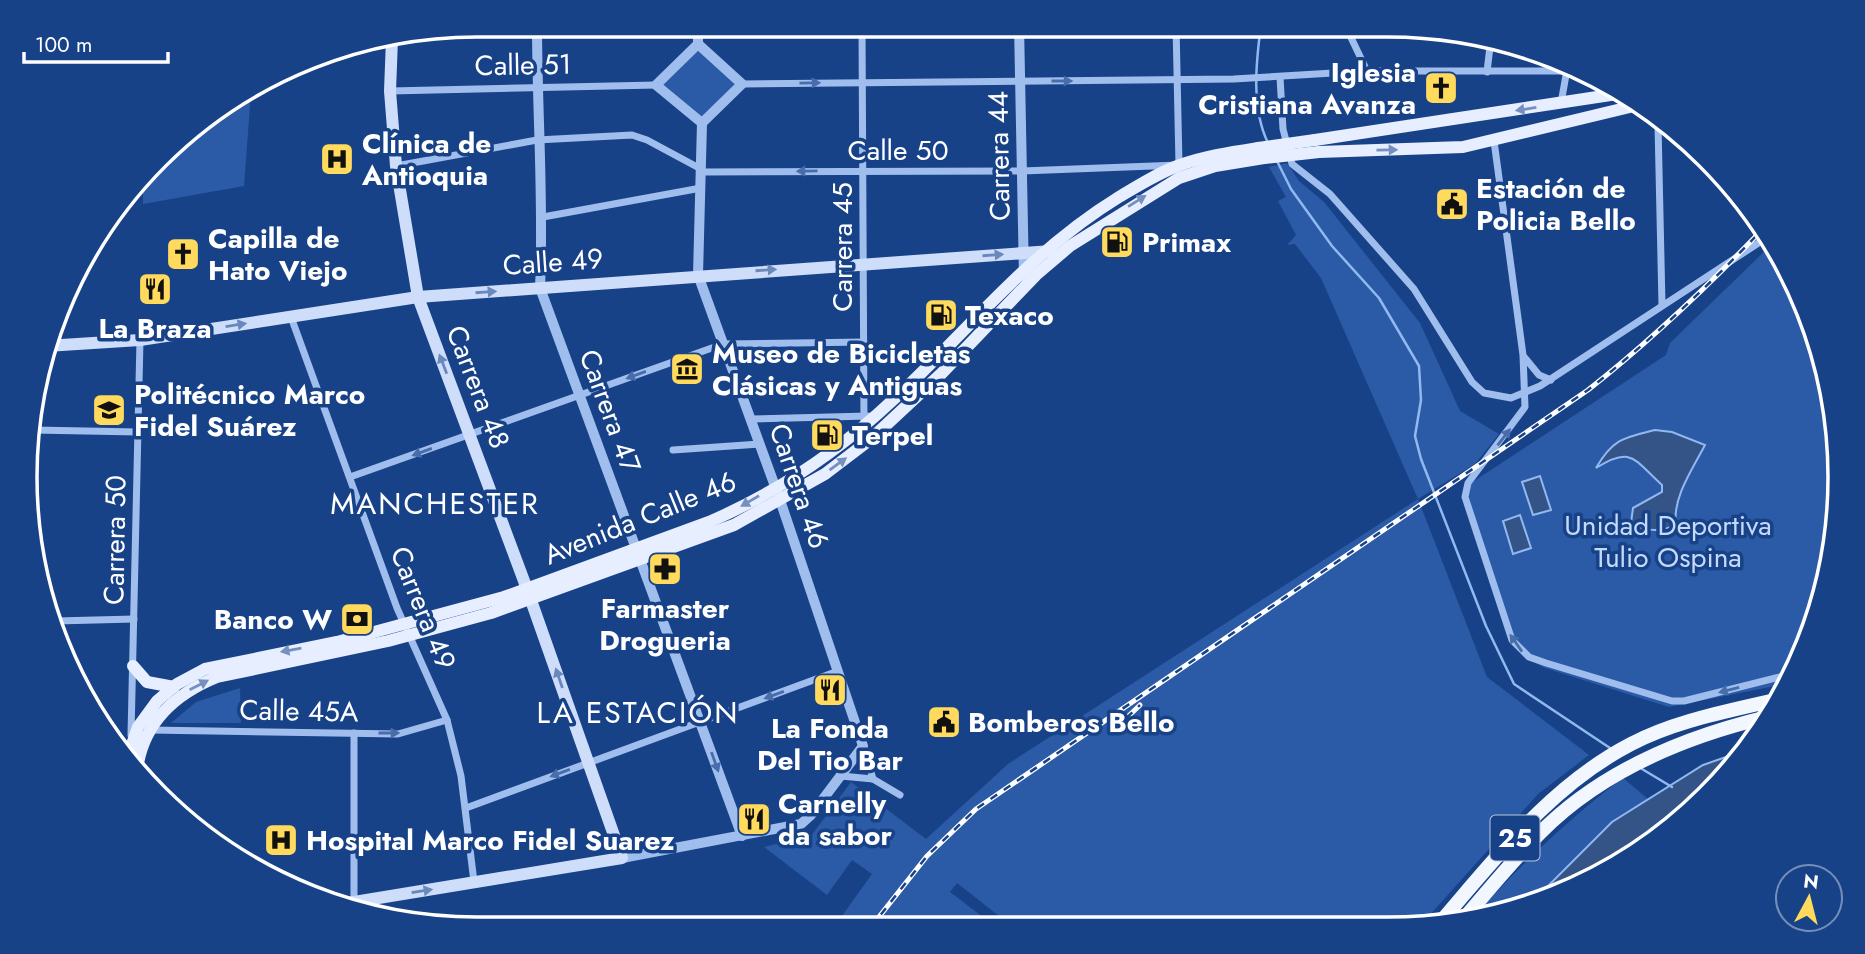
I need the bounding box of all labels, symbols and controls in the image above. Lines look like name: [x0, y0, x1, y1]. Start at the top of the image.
scale bar: [24, 21, 168, 65]
text: 100 m: [35, 30, 92, 60]
street label: Calle 51: [474, 44, 572, 86]
place label: Iglesia Cristiana Avanza: [1198, 52, 1416, 125]
church icon: Iglesia Cristiana Avanza: [1422, 69, 1460, 107]
one-way arrow: [1051, 75, 1073, 87]
one-way arrow: [799, 77, 821, 89]
street label: Carrera 44: [977, 91, 1021, 221]
one-way arrow: [1515, 104, 1537, 115]
place label: Clínica de Antioquia: [361, 123, 491, 196]
street label: Calle 50: [848, 130, 948, 171]
hospital icon: Clínica de Antioquia: [318, 140, 356, 178]
one-way arrow: [1376, 144, 1398, 155]
one-way arrow: [795, 165, 817, 177]
place label: Estación de Policia Bello: [1476, 168, 1636, 241]
street label: Carrera 45: [822, 182, 863, 312]
public building icon: Estación de Policia Bello: [1433, 185, 1471, 223]
one-way arrow: [1128, 195, 1147, 208]
place label: Capilla de Hato Viejo: [208, 218, 347, 291]
place label: Primax: [1142, 222, 1231, 263]
fuel station icon: Primax: [1098, 223, 1136, 261]
church icon: Capilla de Hato Viejo: [164, 235, 202, 273]
street label: Calle 49: [501, 238, 605, 286]
one-way arrow: [982, 249, 1004, 260]
one-way arrow: [755, 265, 777, 276]
restaurant icon: La Braza: [136, 270, 174, 308]
one-way arrow: [475, 286, 497, 297]
place label: Texaco: [965, 295, 1054, 336]
fuel station icon: Texaco: [922, 296, 960, 334]
place label: La Braza: [98, 308, 212, 349]
one-way arrow: [225, 319, 247, 330]
street label: Carrera 48: [436, 319, 520, 455]
place label: Museo de Bicicletas Clásicas y Antiguas: [712, 333, 971, 406]
street label: Carrera 47: [569, 344, 651, 479]
museum icon: Museo de Bicicletas Clásicas y Antiguas: [668, 350, 706, 388]
one-way arrow: [437, 354, 448, 375]
one-way arrow: [625, 370, 646, 381]
place label: Politécnico Marco Fidel Suárez: [134, 374, 365, 447]
school or university icon: Politécnico Marco Fidel Suárez: [90, 391, 128, 429]
place label: Terpel: [852, 415, 933, 456]
fuel station icon: Terpel: [808, 416, 846, 454]
street label: Carrera 46: [758, 418, 840, 554]
one-way arrow: [1496, 429, 1511, 447]
one-way arrow: [411, 447, 432, 458]
one-way arrow: [829, 457, 848, 471]
street label: Avenida Calle 46: [538, 461, 742, 575]
street label: Carrera 50: [93, 475, 137, 605]
district label: MANCHESTER: [330, 482, 540, 525]
one-way arrow: [740, 495, 760, 507]
park label: Unidad Deportiva Tulio Ospina: [1564, 505, 1772, 578]
street label: Carrera 49: [380, 540, 466, 676]
pharmacy icon: Farmaster Drogueria: [646, 550, 684, 588]
place label: Farmaster Drogueria: [599, 588, 731, 661]
place label: Banco W: [214, 599, 332, 640]
bank icon: Banco W: [338, 600, 376, 638]
one-way arrow: [1509, 634, 1523, 652]
one-way arrow: [280, 645, 302, 656]
one-way arrow: [553, 667, 564, 688]
restaurant icon: La Fonda Del Tio Bar: [811, 671, 849, 709]
one-way arrow: [189, 680, 209, 691]
one-way arrow: [1718, 685, 1740, 696]
street label: Calle 45A: [239, 689, 359, 733]
one-way arrow: [763, 689, 784, 700]
district label: LA ESTACIÓN: [537, 691, 739, 734]
place label: Bomberos Bello: [968, 702, 1174, 743]
public building icon: Bomberos Bello: [925, 703, 963, 741]
place label: La Fonda Del Tio Bar: [757, 708, 904, 781]
one-way arrow: [378, 727, 400, 739]
one-way arrow: [710, 751, 721, 772]
one-way arrow: [550, 768, 571, 779]
place label: Carnelly da sabor: [778, 783, 892, 856]
restaurant icon: Carnelly da sabor: [735, 800, 773, 838]
road number: 25: [1490, 816, 1540, 860]
place label: Hospital Marco Fidel Suarez: [306, 820, 675, 861]
hospital icon: Hospital Marco Fidel Suarez: [262, 821, 300, 859]
north arrow: [1774, 863, 1844, 933]
text: N: [1802, 867, 1820, 896]
one-way arrow: [411, 885, 433, 896]

